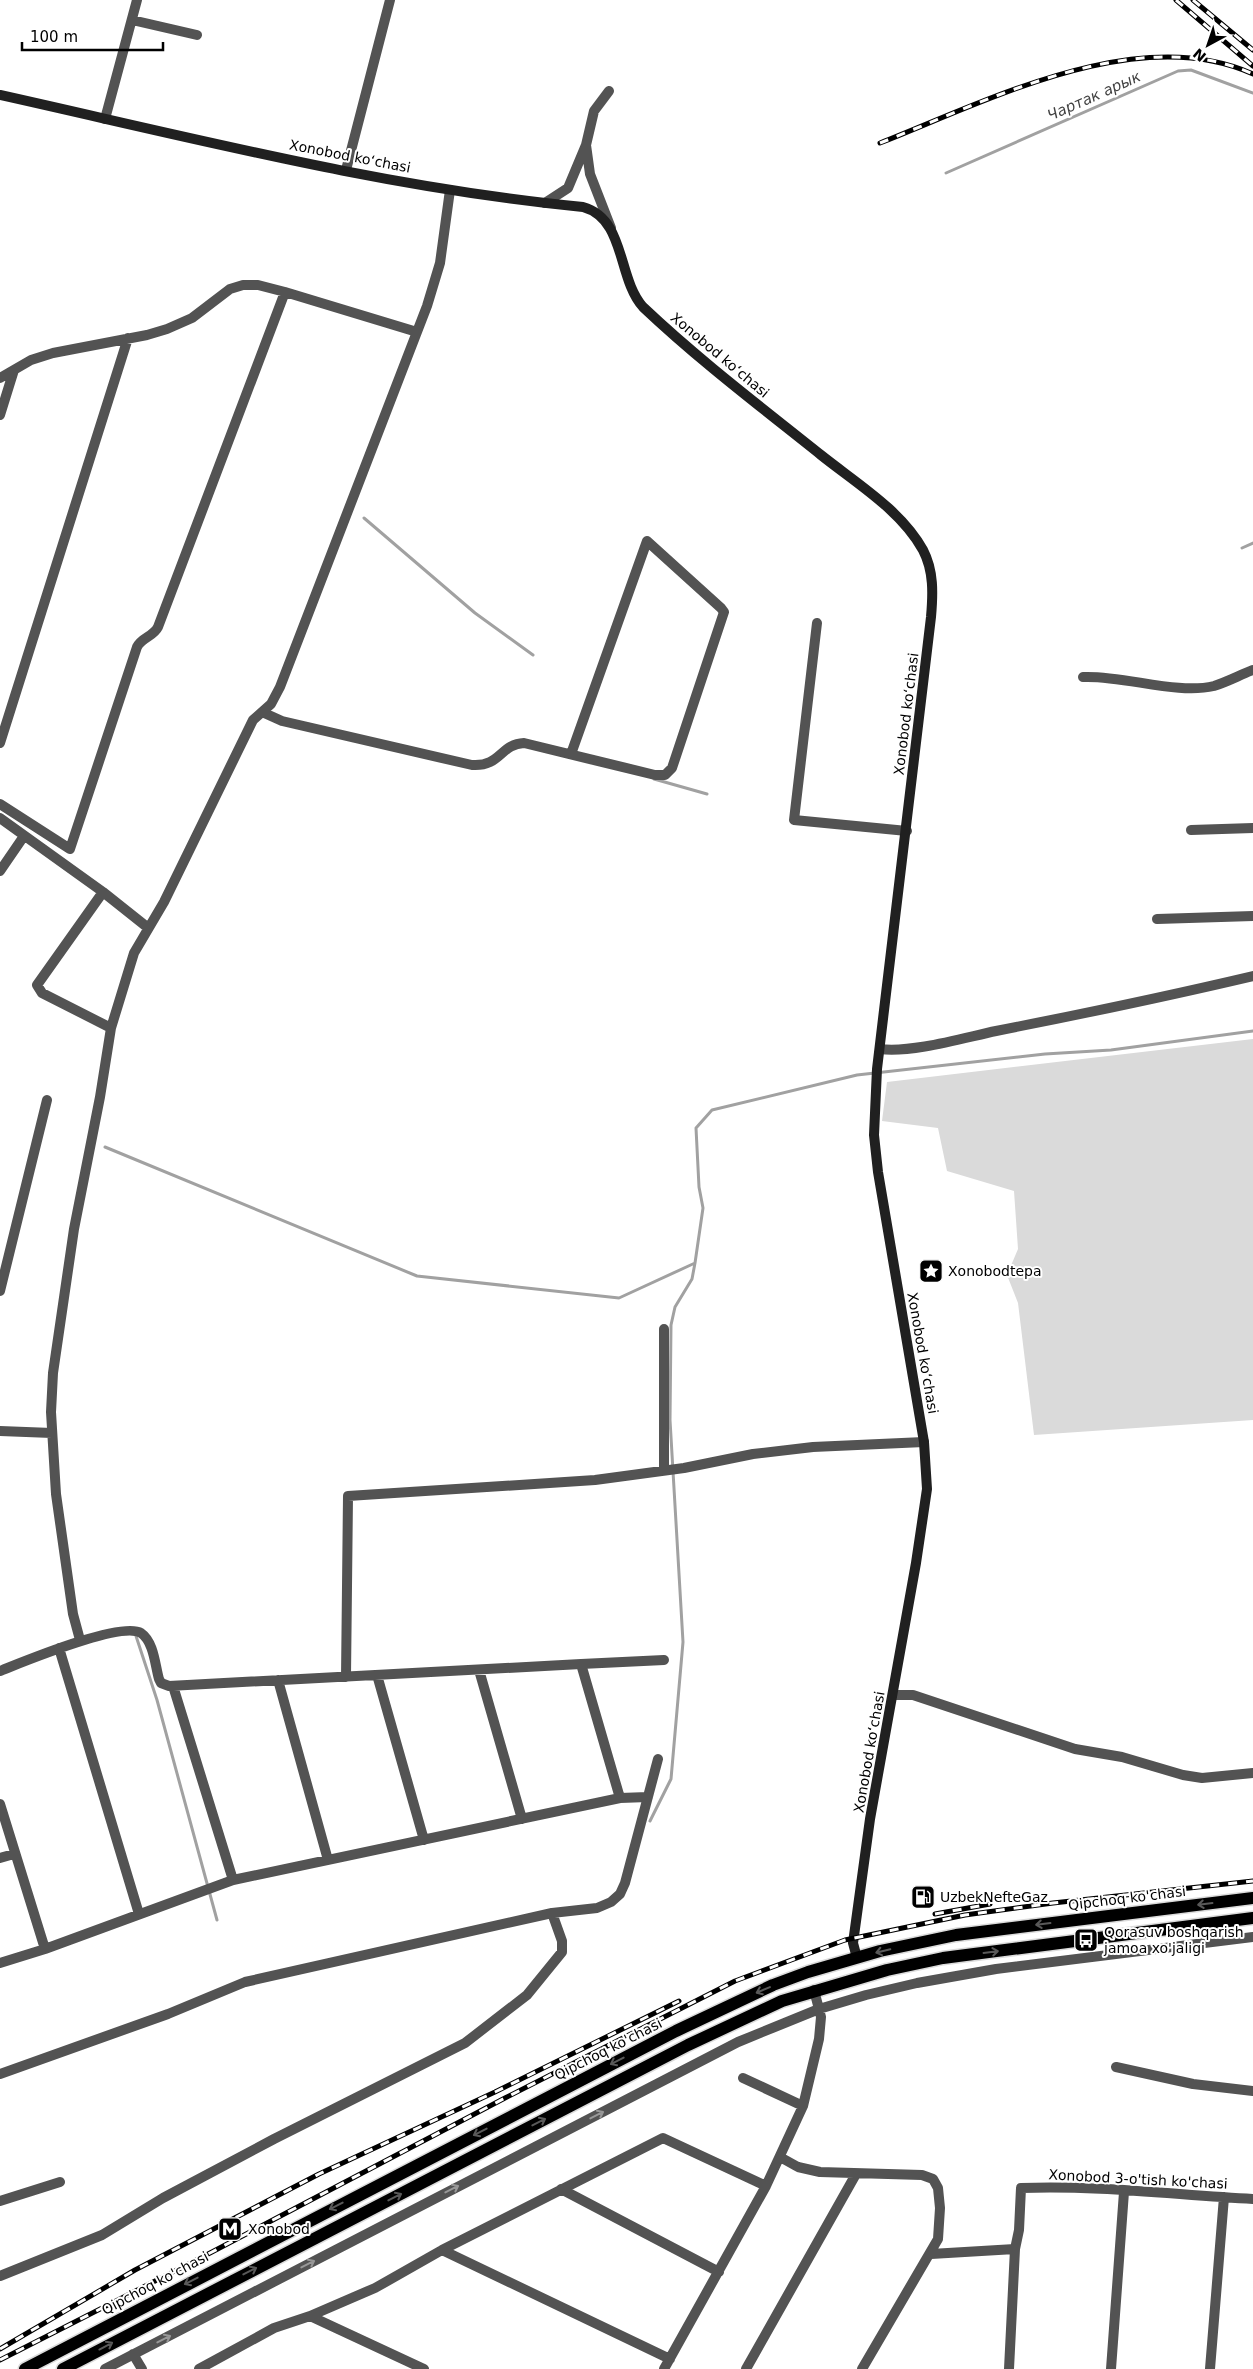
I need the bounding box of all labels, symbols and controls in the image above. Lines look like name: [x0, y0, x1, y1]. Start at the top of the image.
scale bar: [22, 20, 164, 52]
north arrow: [1183, 20, 1233, 70]
text: 100 m: [30, 28, 78, 46]
text: N: [1190, 45, 1209, 65]
water label: Чартак арык: [1044, 67, 1144, 125]
street label: Xonobod koʻchasi: [288, 136, 412, 176]
street label: Xonobod koʻchasi: [668, 309, 772, 401]
street label: Xonobod koʻchasi: [891, 652, 921, 776]
place icon: Xonobodtepa: [918, 1258, 944, 1284]
place label: Xonobodtepa: [948, 1263, 1042, 1279]
street label: Xonobod koʻchasi: [904, 1291, 942, 1415]
street label: Xonobod koʻchasi: [850, 1690, 888, 1814]
street label: Qipchoq ko'chasi: [1067, 1883, 1187, 1913]
fuel station icon: UzbekNefteGaz: [910, 1884, 936, 1910]
place label: UzbekNefteGaz: [940, 1889, 1048, 1905]
one-way arrow: [1197, 1899, 1213, 1909]
one-way arrow: [1036, 1919, 1052, 1929]
place label: Qorasuv boshqarish jamoa xo'jaligi: [1103, 1924, 1244, 1956]
bus stop icon: Qorasuv boshqarish jamoa xo'jaligi: [1073, 1927, 1099, 1953]
one-way arrow: [983, 1946, 999, 1956]
one-way arrow: [876, 1947, 892, 1956]
one-way arrow: [756, 1985, 771, 1995]
street label: Qipchoq ko'chasi: [552, 2015, 664, 2083]
one-way arrow: [610, 2057, 625, 2066]
one-way arrow: [589, 2110, 604, 2120]
one-way arrow: [531, 2117, 546, 2126]
one-way arrow: [473, 2128, 488, 2137]
street label: Xonobod 3-o'tish ko'chasi: [1048, 2166, 1228, 2192]
one-way arrow: [445, 2184, 460, 2194]
one-way arrow: [387, 2192, 402, 2202]
one-way arrow: [328, 2201, 343, 2211]
metro station icon: Xonobod: [217, 2216, 243, 2242]
place label: Xonobod: [248, 2221, 310, 2237]
street label: Qipchoq ko'chasi: [99, 2248, 211, 2318]
one-way arrow: [300, 2259, 315, 2268]
one-way arrow: [242, 2266, 257, 2275]
one-way arrow: [184, 2276, 199, 2286]
one-way arrow: [156, 2333, 170, 2343]
one-way arrow: [98, 2341, 113, 2350]

